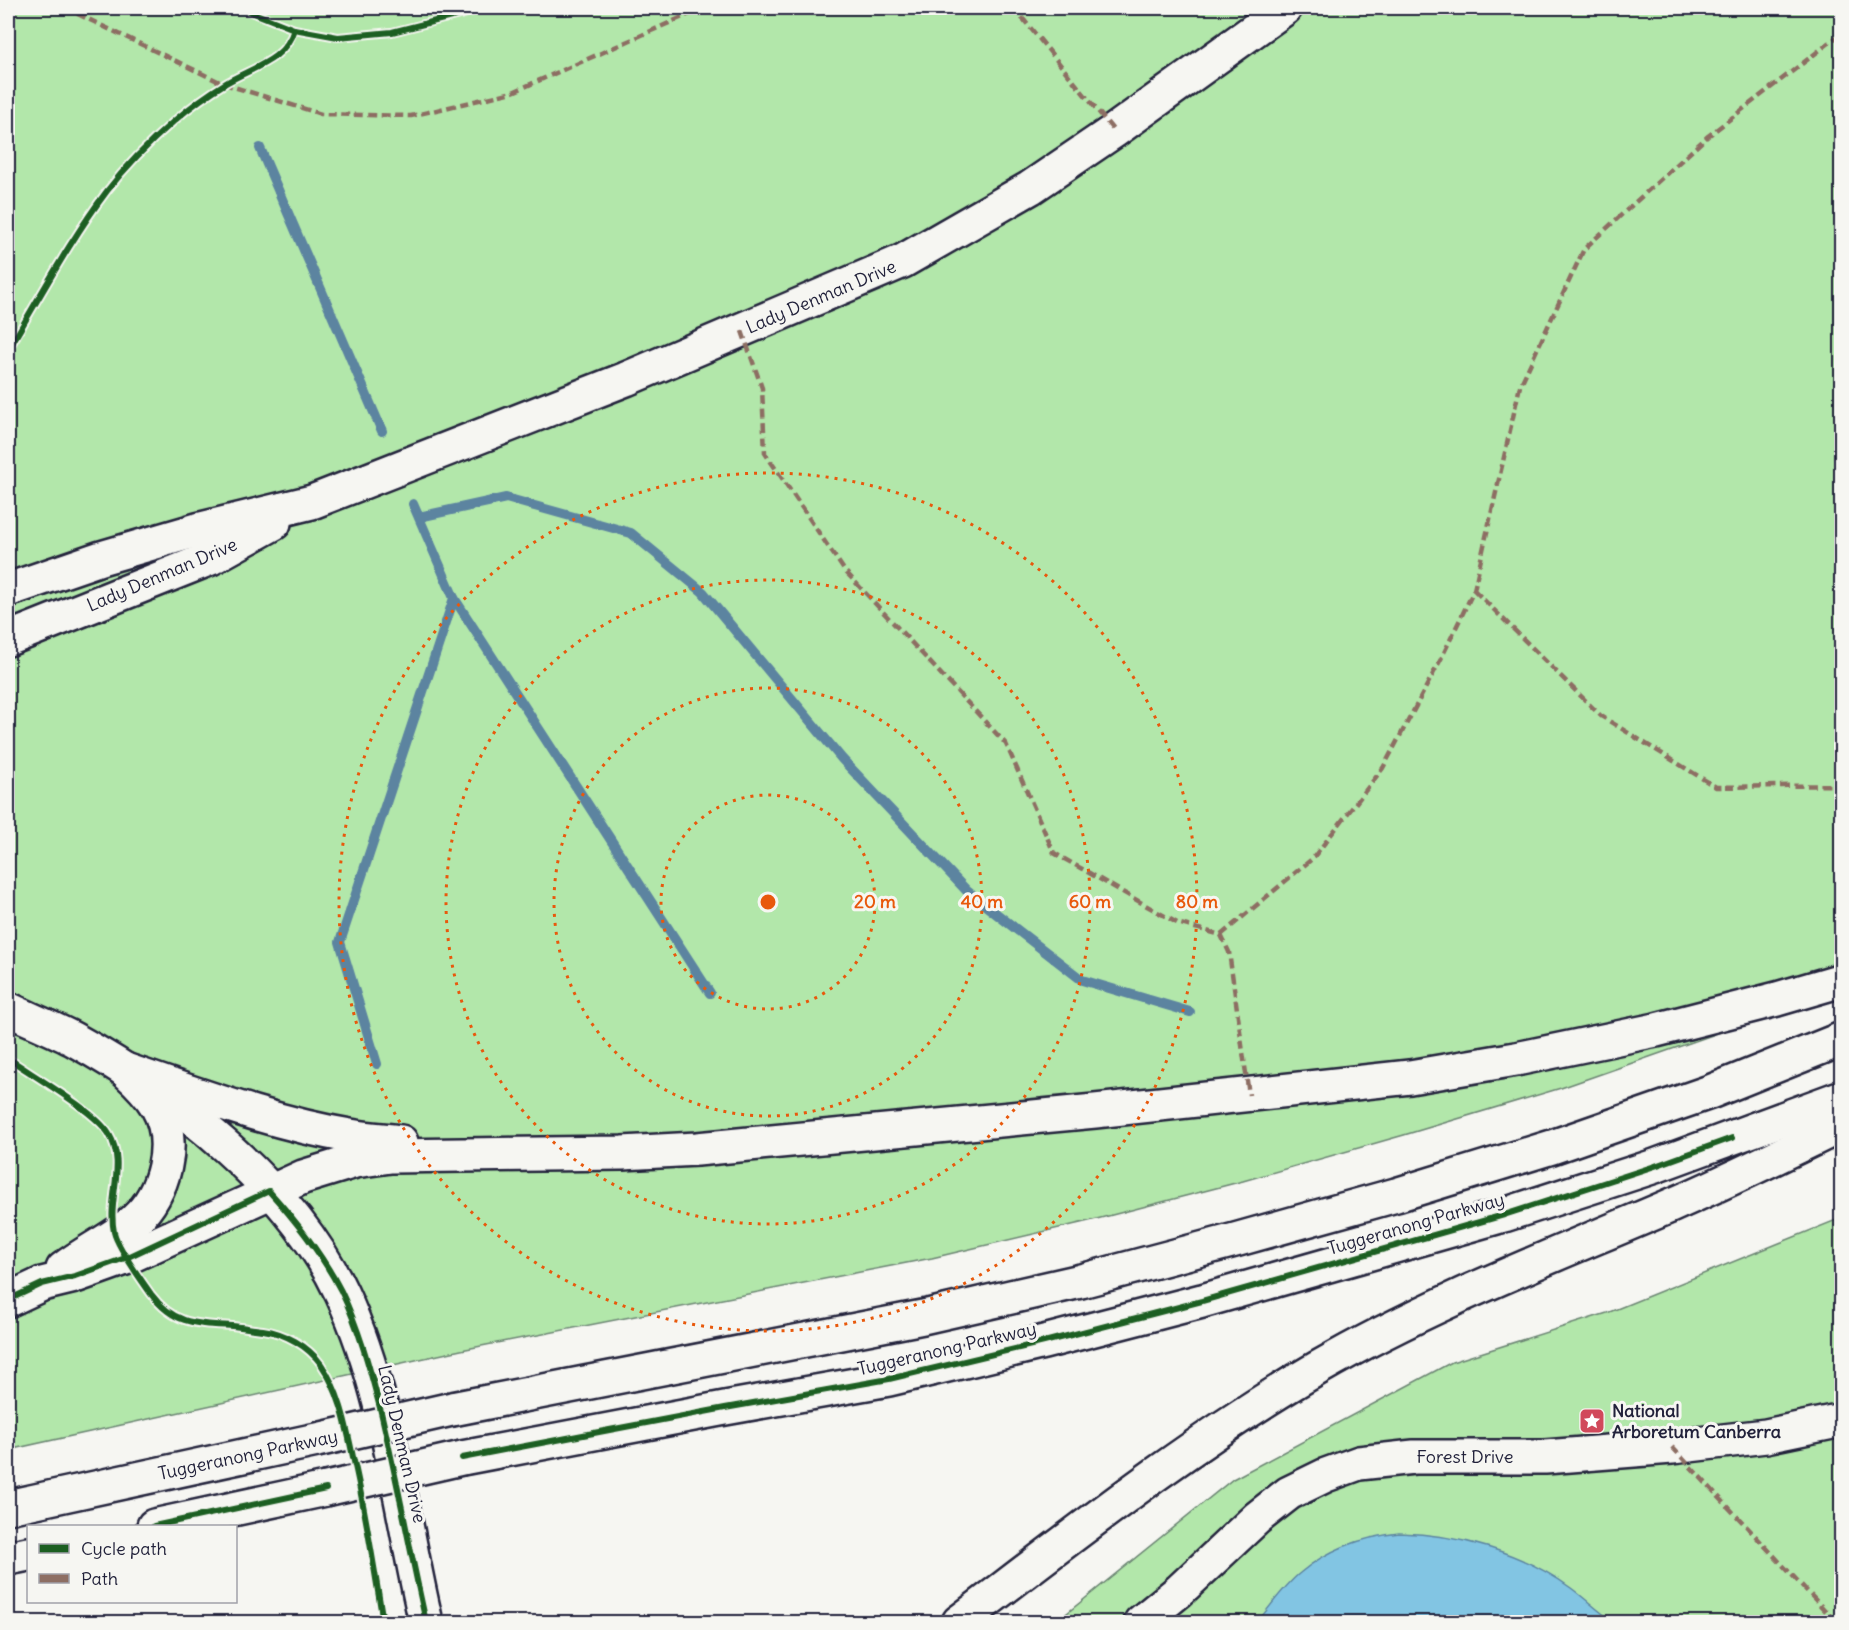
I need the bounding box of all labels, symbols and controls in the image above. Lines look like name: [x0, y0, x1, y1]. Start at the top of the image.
street label: Lady Denman Drive: [742, 254, 899, 339]
street label: Lady Denman Drive: [83, 532, 240, 617]
text: 20 m: [854, 890, 896, 913]
text: 40 m: [961, 890, 1003, 913]
text: 60 m: [1069, 890, 1111, 913]
text: 80 m: [1176, 890, 1218, 913]
centre of rings: [758, 892, 778, 912]
street label: Tuggeranong Parkway: [1325, 1187, 1507, 1260]
street label: Tuggeranong Parkway: [855, 1317, 1039, 1380]
street label: Lady Denman Drive: [373, 1363, 432, 1525]
place label: National Arboretum Canberra: [1612, 1399, 1781, 1443]
place icon: National Arboretum Canberra: [1577, 1406, 1607, 1436]
street label: Tuggeranong Parkway: [156, 1424, 340, 1485]
street label: Forest Drive: [1416, 1445, 1514, 1468]
legend: [27, 1525, 237, 1603]
text: Cycle path: [81, 1537, 167, 1560]
text: Path: [81, 1567, 118, 1590]

